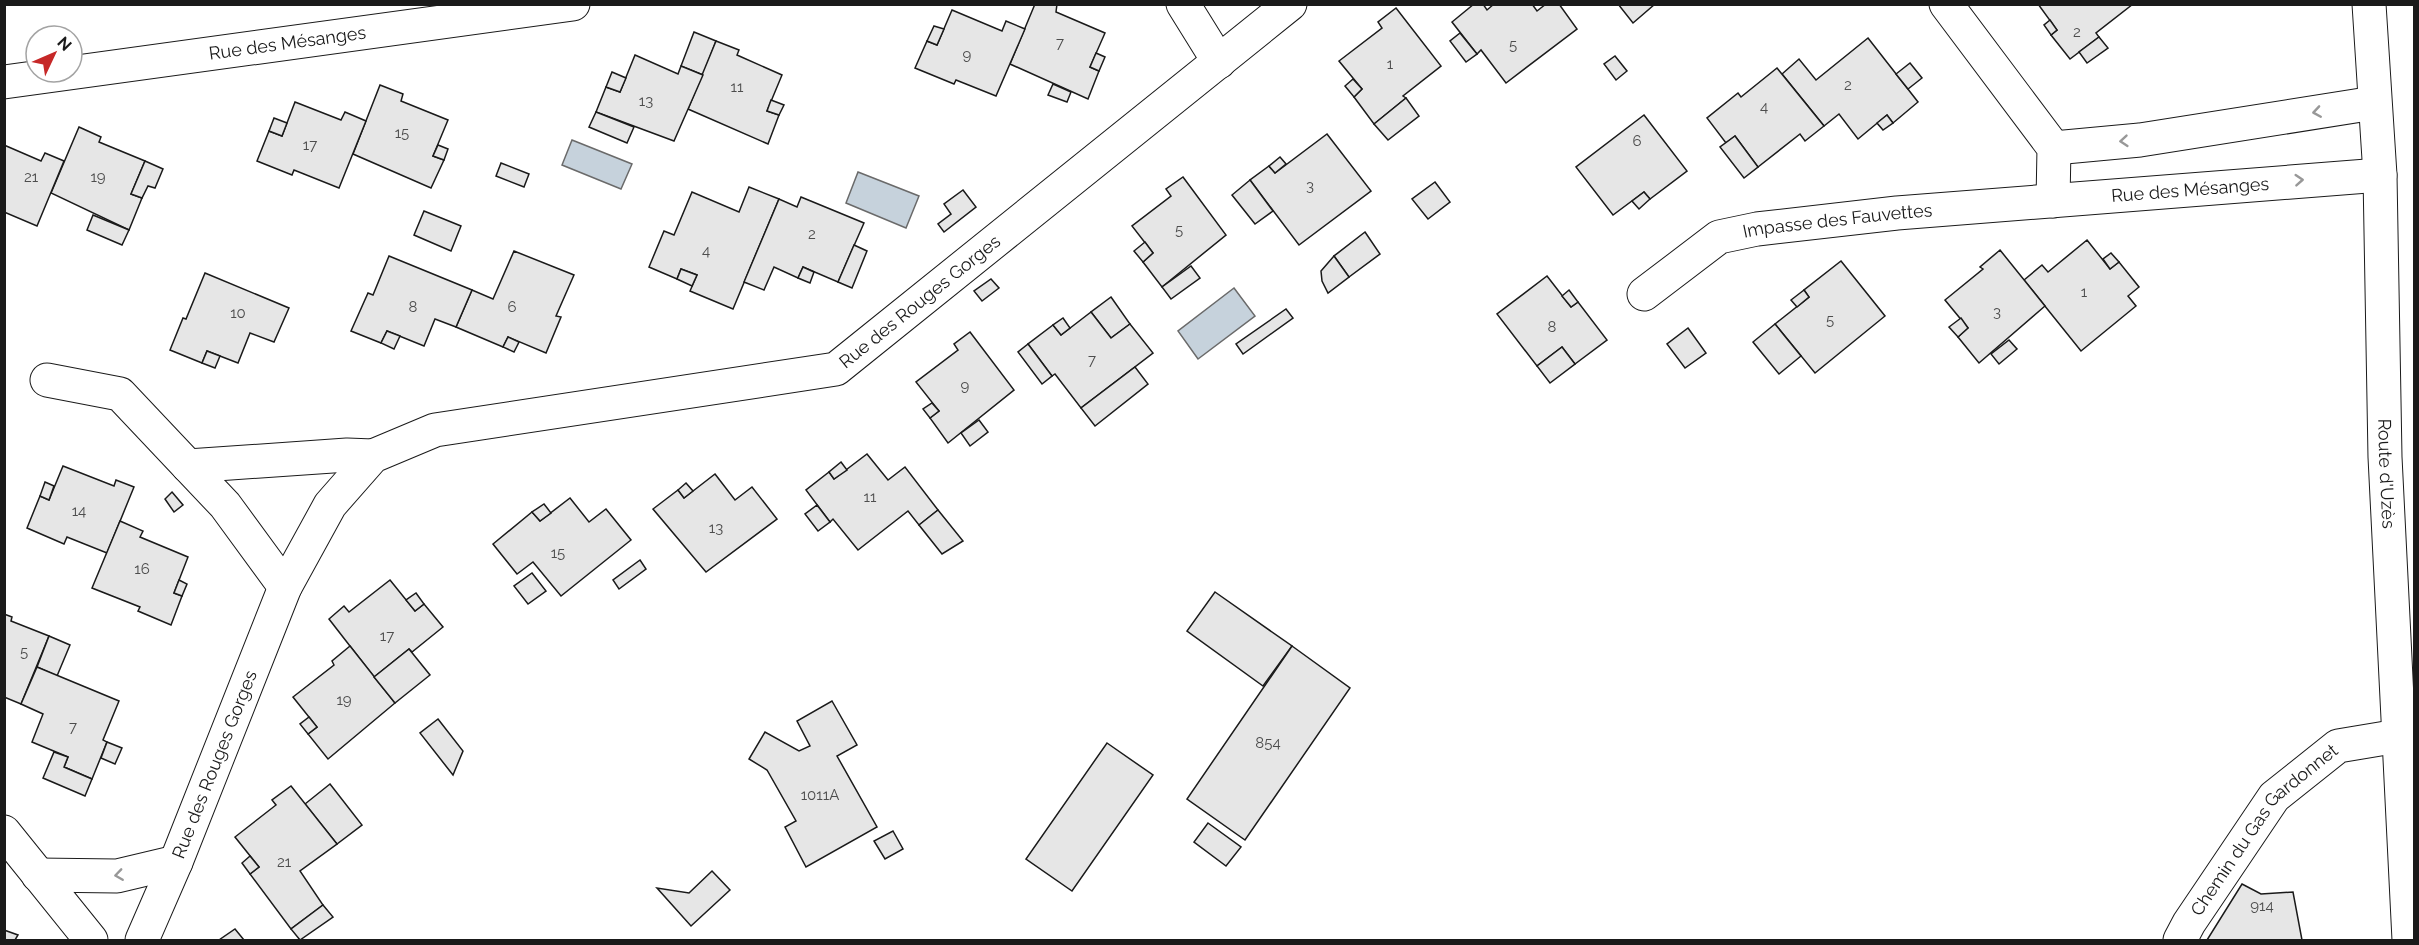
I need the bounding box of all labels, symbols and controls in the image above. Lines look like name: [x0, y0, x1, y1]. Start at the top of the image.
street label: Rue des Mésanges: [207, 21, 367, 64]
house number: 2: [2073, 23, 2081, 41]
north arrow: [24, 24, 84, 84]
text: N: [53, 33, 76, 55]
house number: 7: [1056, 34, 1064, 52]
house number: 5: [1509, 36, 1517, 54]
house number: 9: [963, 46, 972, 64]
house number: 1: [1387, 55, 1394, 73]
house number: 2: [1844, 76, 1852, 94]
house number: 11: [731, 78, 744, 96]
house number: 13: [639, 92, 653, 110]
house number: 4: [1760, 98, 1768, 116]
one-way arrow: [2312, 105, 2321, 117]
house number: 15: [395, 124, 409, 142]
house number: 6: [1632, 132, 1642, 150]
one-way arrow: [2119, 134, 2128, 147]
house number: 17: [303, 136, 317, 154]
house number: 21: [24, 168, 39, 186]
house number: 19: [90, 168, 106, 186]
street label: Rue des Mésanges: [2110, 173, 2270, 206]
one-way arrow: [2295, 174, 2304, 187]
house number: 3: [1306, 177, 1314, 195]
street label: Impasse des Fauvettes: [1741, 199, 1933, 242]
house number: 5: [1175, 221, 1183, 239]
house number: 2: [808, 225, 816, 243]
street label: Rue des Rouges Gorges: [835, 230, 1004, 372]
house number: 4: [702, 242, 710, 260]
house number: 1: [2081, 283, 2088, 301]
house number: 8: [409, 298, 418, 316]
house number: 6: [507, 298, 517, 316]
house number: 3: [1993, 303, 2001, 321]
house number: 10: [230, 304, 246, 322]
house number: 5: [1826, 311, 1834, 329]
house number: 8: [1548, 318, 1557, 336]
house number: 7: [1088, 351, 1096, 369]
house number: 9: [961, 377, 970, 395]
street label: Route d'Uzès: [2374, 418, 2400, 529]
house number: 11: [864, 488, 877, 506]
house number: 14: [72, 502, 86, 520]
house number: 13: [709, 519, 723, 537]
house number: 15: [551, 544, 565, 562]
house number: 16: [134, 560, 150, 578]
house number: 17: [380, 627, 394, 645]
house number: 5: [20, 643, 28, 661]
street label: Rue des Rouges Gorges: [167, 667, 261, 861]
house number: 19: [336, 691, 352, 709]
house number: 7: [69, 718, 77, 736]
house number: 854: [1255, 734, 1281, 752]
street label: Chemin du Gas Gardonnet: [2186, 739, 2342, 920]
house number: 1011A: [801, 786, 839, 804]
house number: 21: [277, 853, 292, 871]
one-way arrow: [115, 868, 124, 880]
house number: 914: [2250, 897, 2274, 915]

